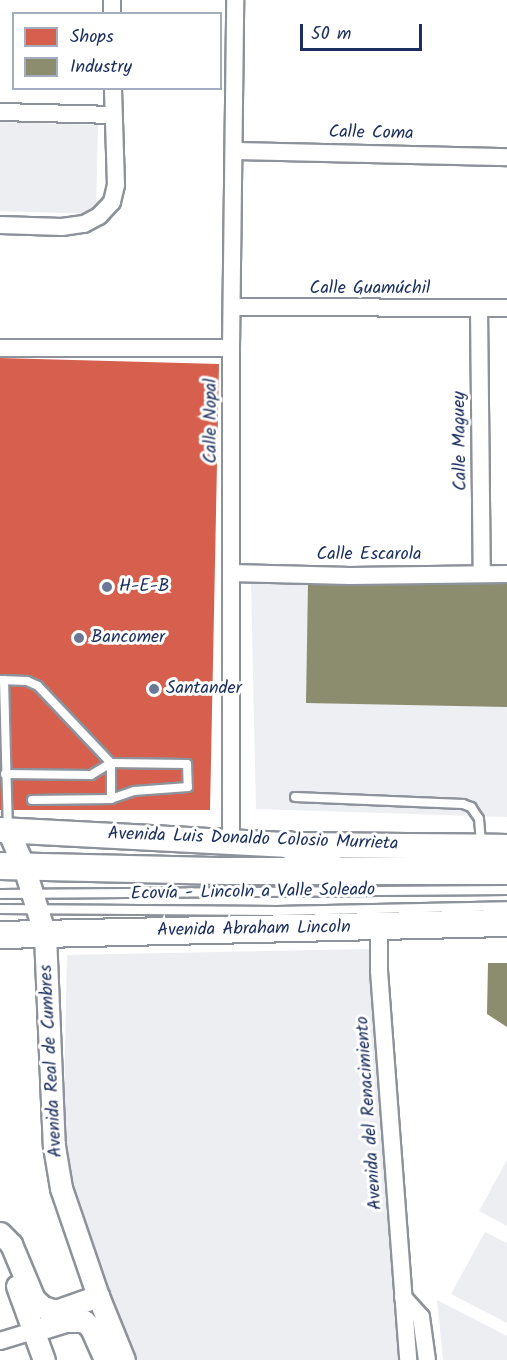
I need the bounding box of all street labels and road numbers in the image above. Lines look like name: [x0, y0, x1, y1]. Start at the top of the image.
street label: Calle Coma: [328, 122, 414, 146]
street label: Calle Guamúchil: [310, 278, 430, 300]
street label: Calle Nopal: [201, 378, 223, 464]
street label: Calle Maguey: [449, 391, 473, 491]
street label: Calle Escarola: [317, 544, 421, 566]
street label: Avenida Luis Donaldo Colosio Murrieta: [107, 824, 399, 856]
street label: Ecovía - Lincoln a Valle Soleado: [131, 880, 375, 906]
street label: Avenida Abraham Lincoln: [157, 918, 351, 942]
street label: Avenida Real de Cumbres: [36, 964, 68, 1158]
street label: Avenida del Renacimiento: [352, 1015, 388, 1211]

